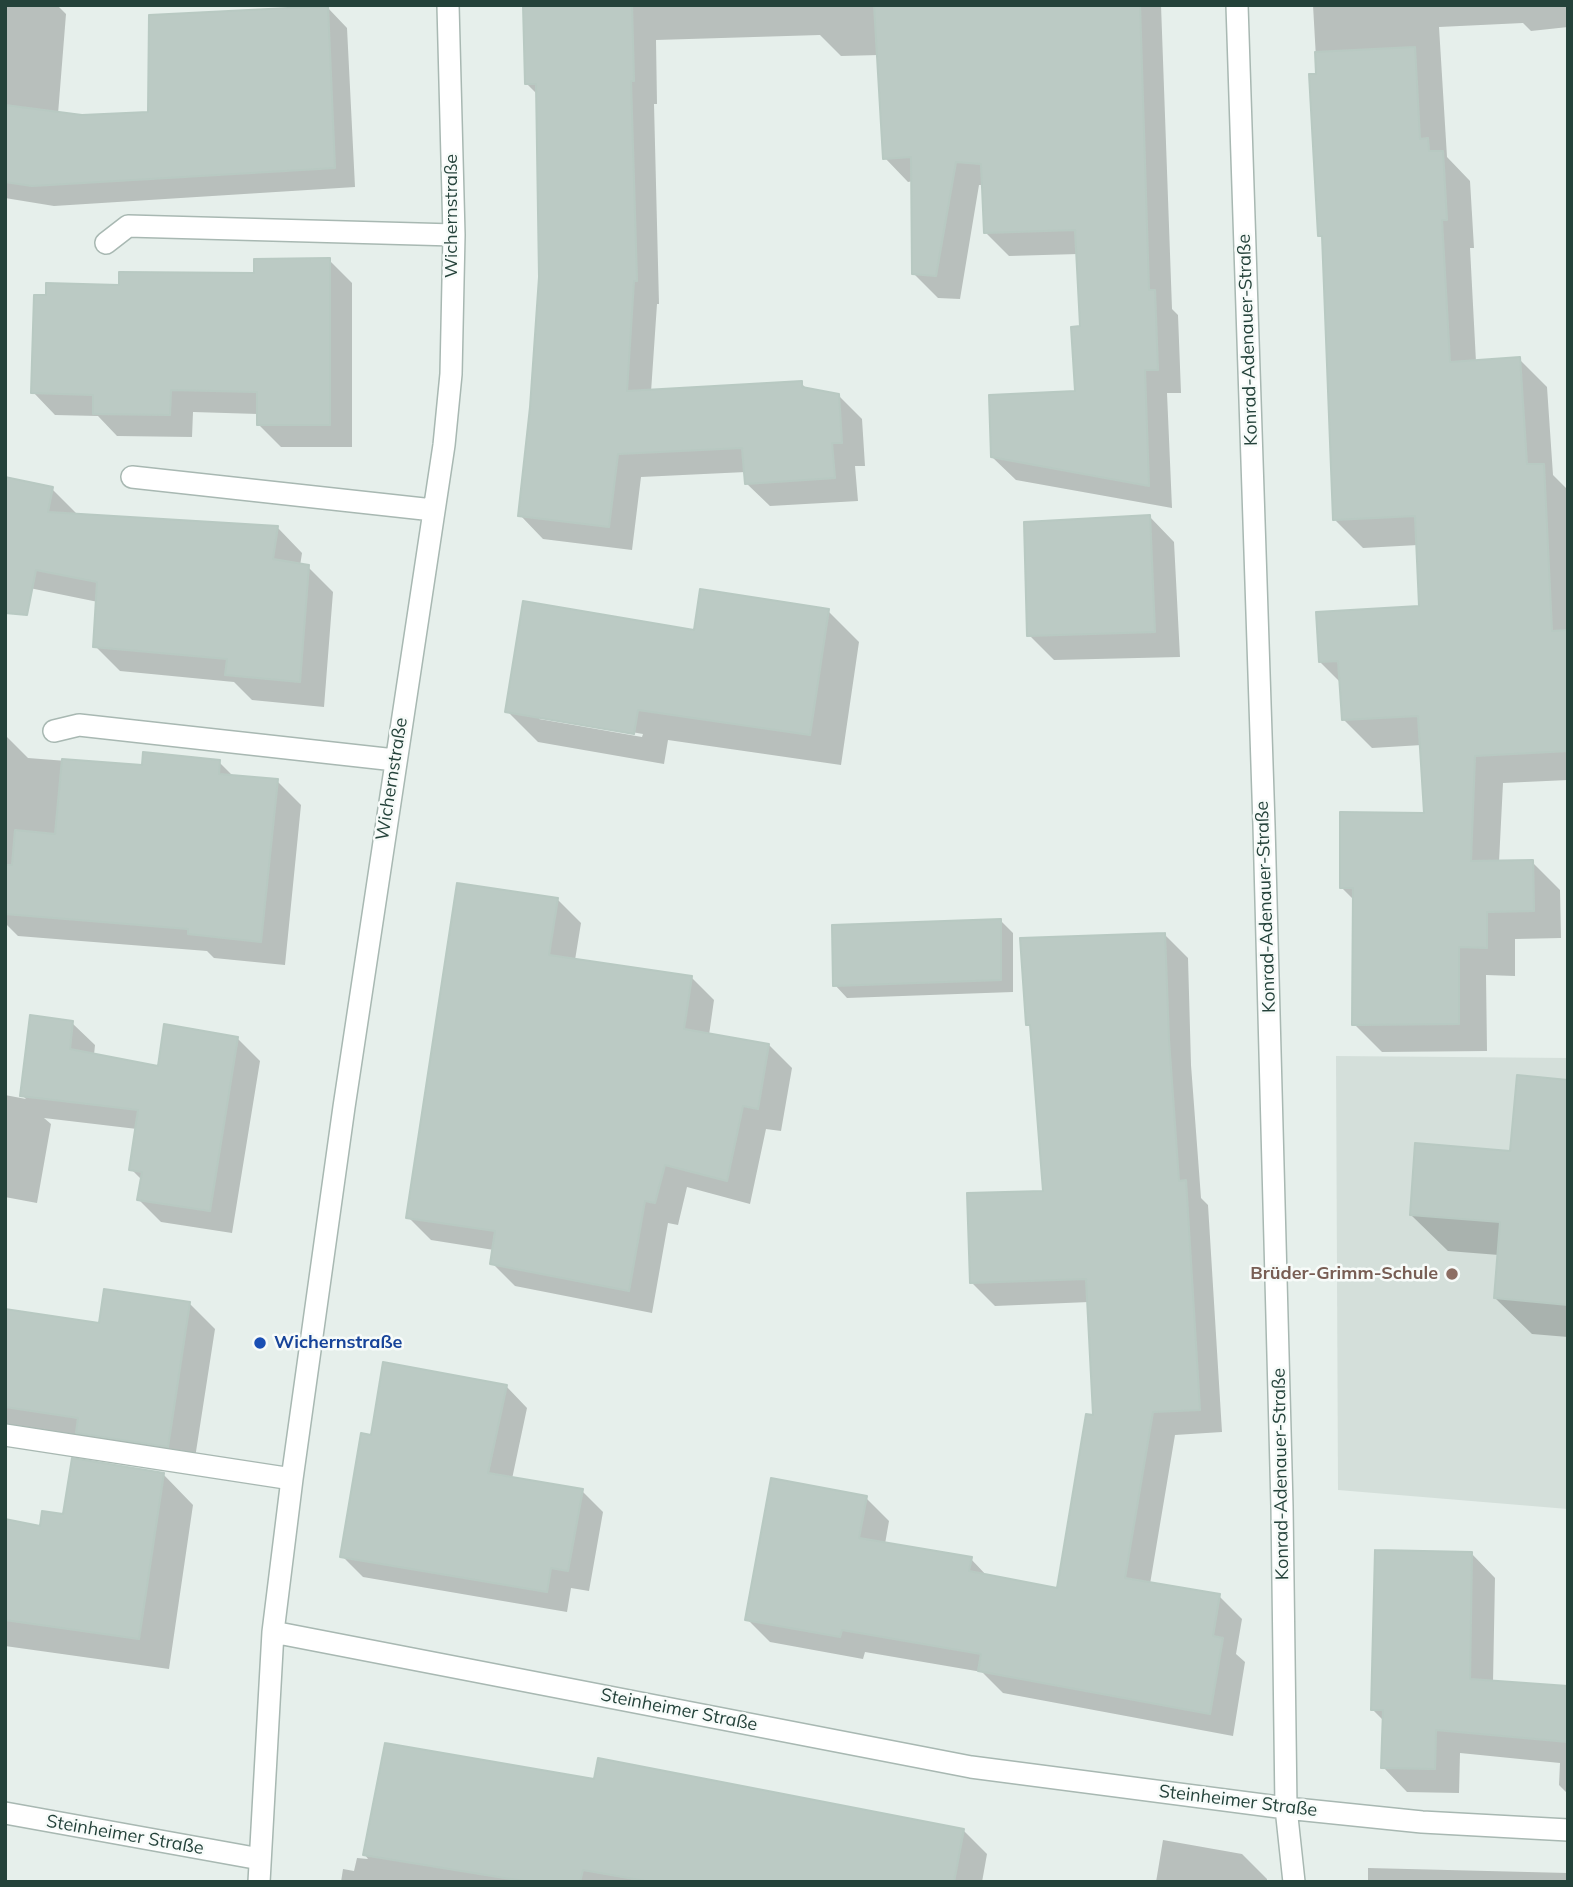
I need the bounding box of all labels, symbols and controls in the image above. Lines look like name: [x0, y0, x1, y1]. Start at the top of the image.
street label: Wichernstraße: [441, 154, 463, 278]
street label: Konrad-Adenauer-Straße: [1234, 234, 1262, 446]
street label: Wichernstraße: [372, 716, 412, 842]
street label: Konrad-Adenauer-Straße: [1252, 801, 1280, 1013]
place label: Brüder-Grimm-Schule: [1250, 1263, 1438, 1285]
marker: Brüder-Grimm-Schule: [1444, 1266, 1460, 1282]
place label: Wichernstraße: [274, 1332, 402, 1354]
marker: Wichernstraße: [252, 1335, 268, 1351]
street label: Konrad-Adenauer-Straße: [1268, 1368, 1294, 1580]
street label: Steinheimer Straße: [599, 1684, 759, 1736]
street label: Steinheimer Straße: [1158, 1781, 1318, 1821]
street label: Steinheimer Straße: [45, 1811, 205, 1859]

